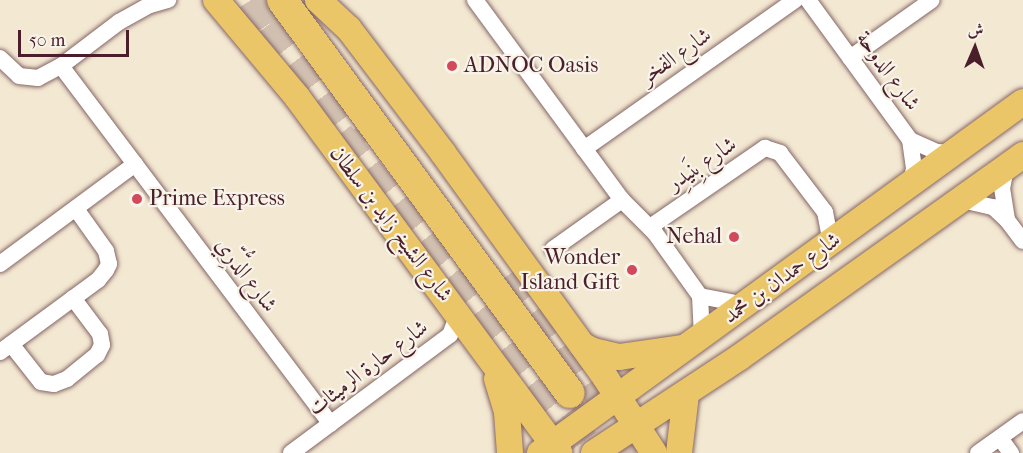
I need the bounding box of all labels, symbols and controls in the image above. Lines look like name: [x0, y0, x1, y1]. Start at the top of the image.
scale bar: [21, 18, 132, 56]
north arrow: [945, 18, 1005, 78]
text: ش: [967, 20, 984, 39]
street label: شارع الفخر: [635, 22, 717, 90]
street label: شارع الدوحة: [850, 26, 926, 116]
text: 50 m: [29, 30, 65, 51]
place label: ADNOC Oasis: [464, 53, 598, 79]
marker: ADNOC Oasis: [445, 59, 459, 73]
street label: شارع بِنَيدِر: [662, 131, 742, 197]
street label: شارع الشيخ زايد بن سلطان: [324, 141, 458, 307]
place label: Prime Express: [149, 186, 285, 212]
marker: Prime Express: [130, 192, 144, 206]
place label: Nehal: [666, 224, 722, 250]
street label: شارع حمدان بن محمد: [718, 226, 846, 330]
marker: Nehal: [727, 230, 741, 244]
street label: شارع الدُّرِّي: [209, 232, 283, 318]
place label: Wonder Island Gift: [521, 244, 620, 296]
marker: Wonder Island Gift: [625, 263, 639, 277]
street label: شارع حارة الرميثات: [303, 314, 433, 422]

